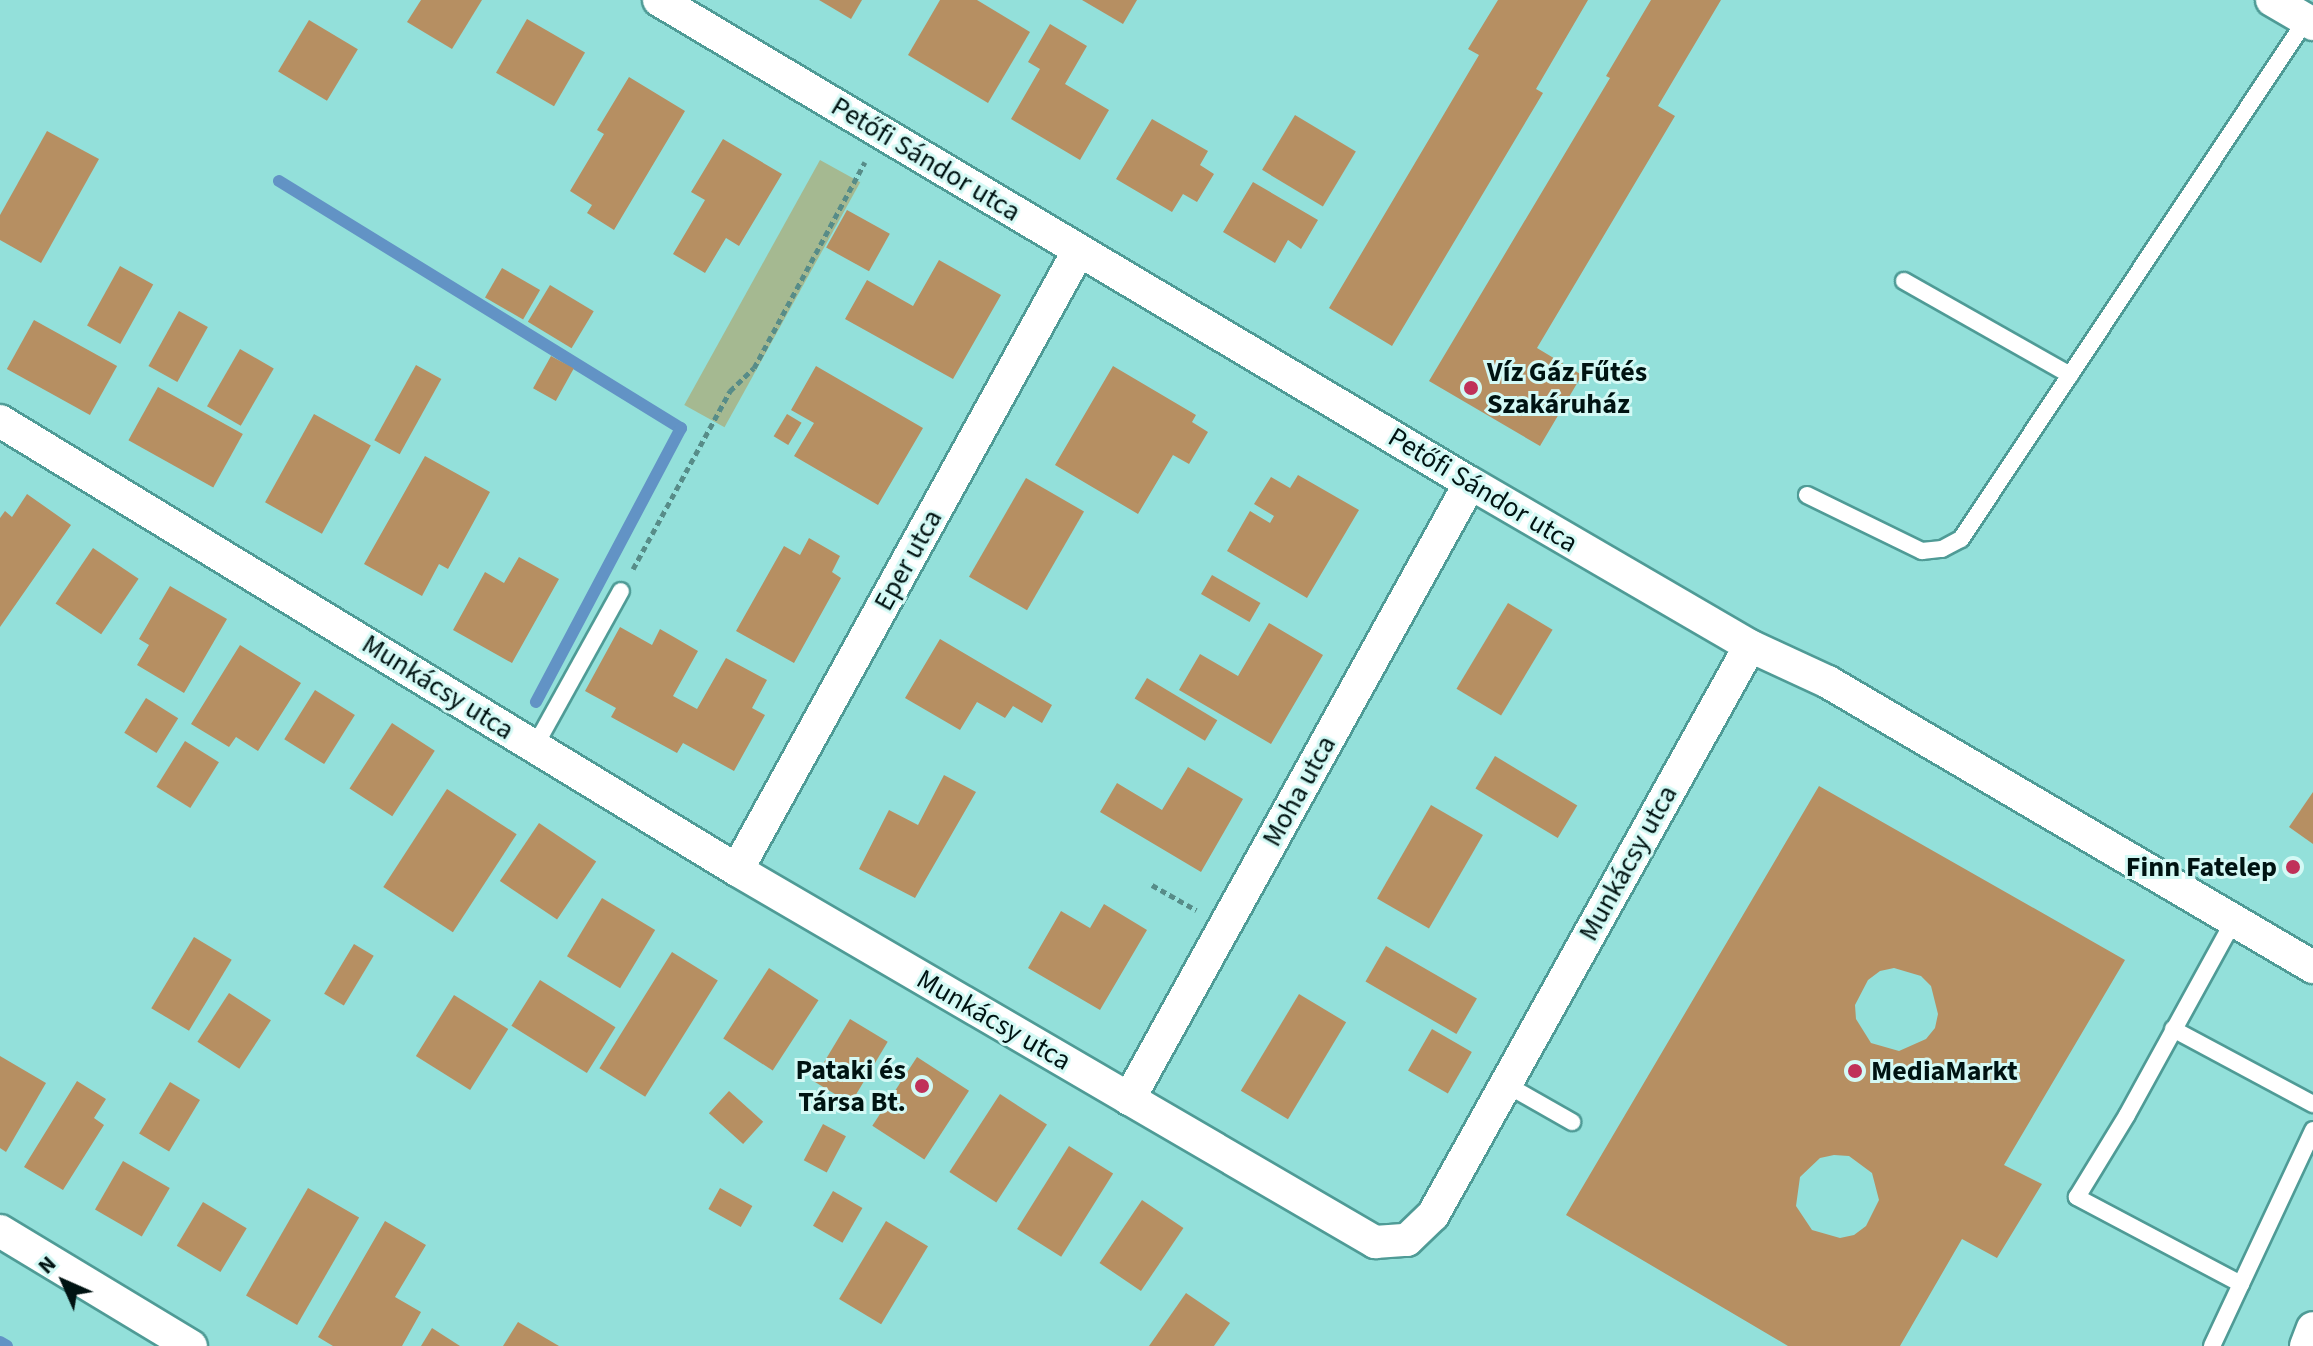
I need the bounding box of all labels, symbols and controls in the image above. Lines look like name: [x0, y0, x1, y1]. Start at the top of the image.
street label: Petőfi Sándor utca: [825, 89, 1027, 229]
place label: Víz Gáz Fűtés Szakáruház: [1487, 355, 1647, 421]
marker: Víz Gáz Fűtés Szakáruház: [1462, 379, 1480, 397]
street label: Petőfi Sándor utca: [1382, 420, 1584, 560]
street label: Eper utca: [867, 504, 949, 616]
street label: Munkácsy utca: [356, 627, 520, 747]
street label: Moha utca: [1255, 730, 1343, 852]
street label: Munkácsy utca: [1571, 779, 1685, 947]
place label: Finn Fatelep: [2126, 850, 2277, 884]
marker: Finn Fatelep: [2284, 858, 2302, 876]
street label: Munkácsy utca: [911, 962, 1077, 1078]
place label: Pataki és Társa Bt.: [796, 1053, 906, 1119]
place label: MediaMarkt: [1871, 1054, 2018, 1088]
marker: MediaMarkt: [1846, 1062, 1864, 1080]
marker: Pataki és Társa Bt.: [913, 1077, 931, 1095]
north arrow: [24, 1242, 104, 1322]
text: N: [31, 1249, 64, 1282]

